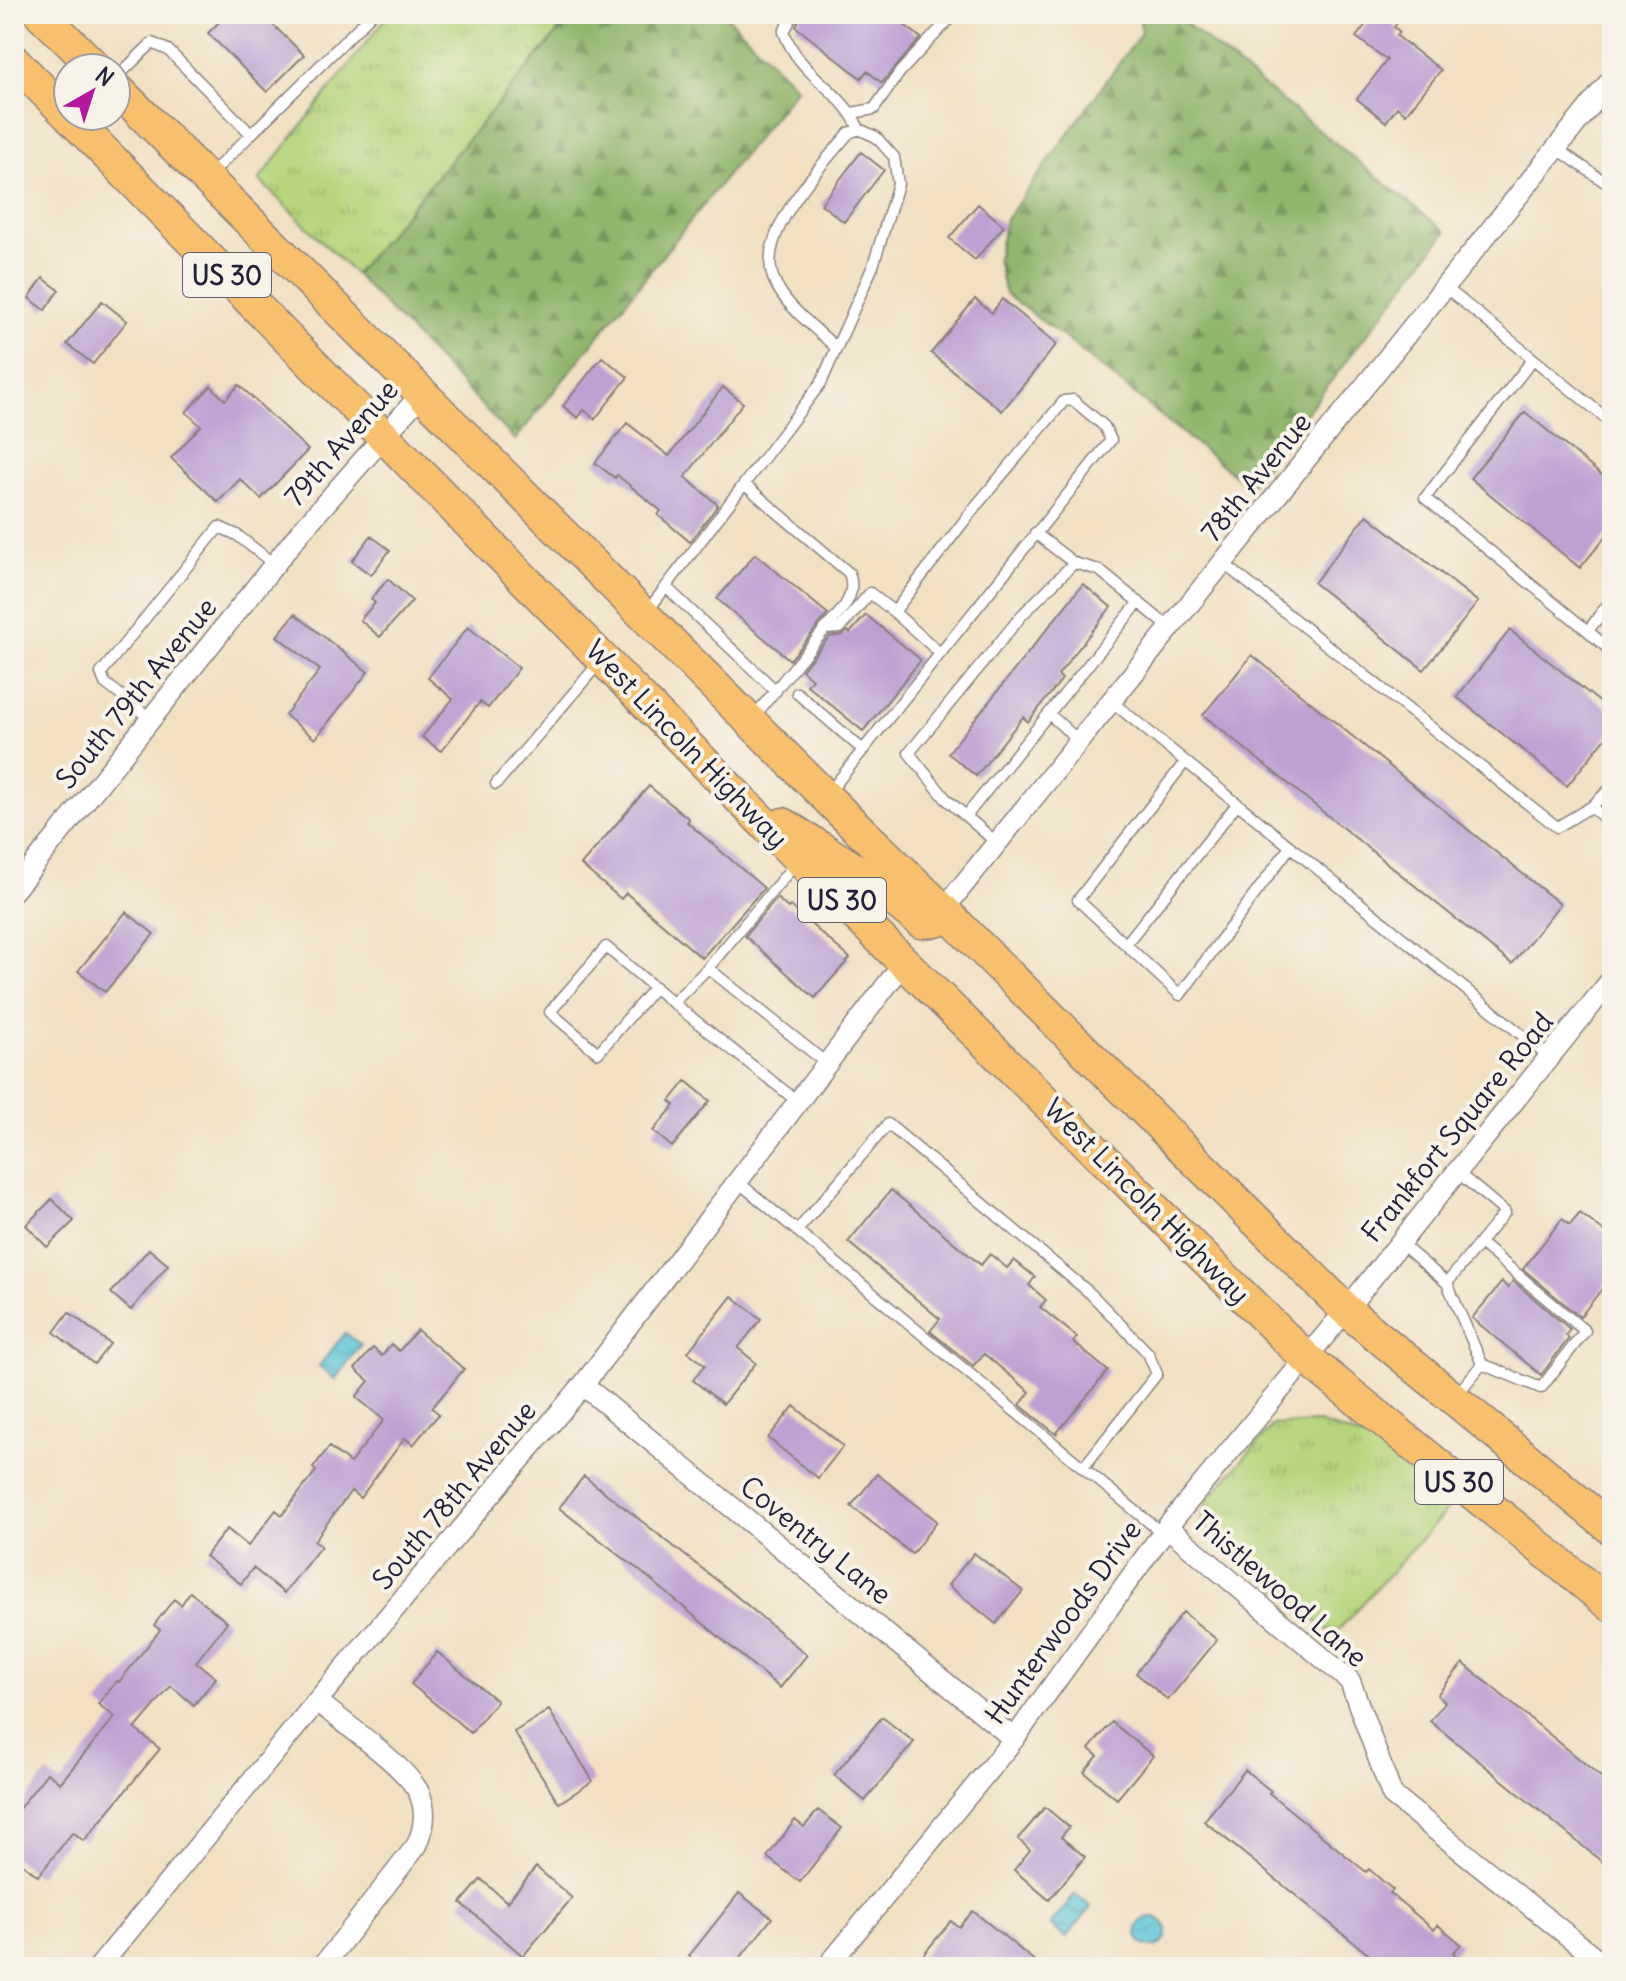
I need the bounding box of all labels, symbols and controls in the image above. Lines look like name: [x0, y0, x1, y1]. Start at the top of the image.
north arrow: [52, 52, 132, 132]
text: N: [90, 61, 119, 92]
road number: US 30: [183, 253, 271, 297]
street label: 79th Avenue: [276, 372, 406, 514]
street label: 78th Avenue: [1193, 405, 1319, 549]
street label: South 79th Avenue: [48, 590, 224, 796]
street label: West Lincoln Highway: [578, 632, 796, 856]
road number: US 30: [798, 878, 886, 922]
street label: Frankfort Square Road: [1353, 1005, 1561, 1249]
street label: West Lincoln Highway: [1036, 1090, 1258, 1312]
street label: South 78th Avenue: [364, 1393, 544, 1597]
road number: US 30: [1415, 1460, 1503, 1504]
street label: Coventry Lane: [733, 1468, 899, 1612]
street label: Thistlewood Lane: [1185, 1503, 1375, 1675]
street label: Hunterwoods Drive: [977, 1513, 1149, 1731]

